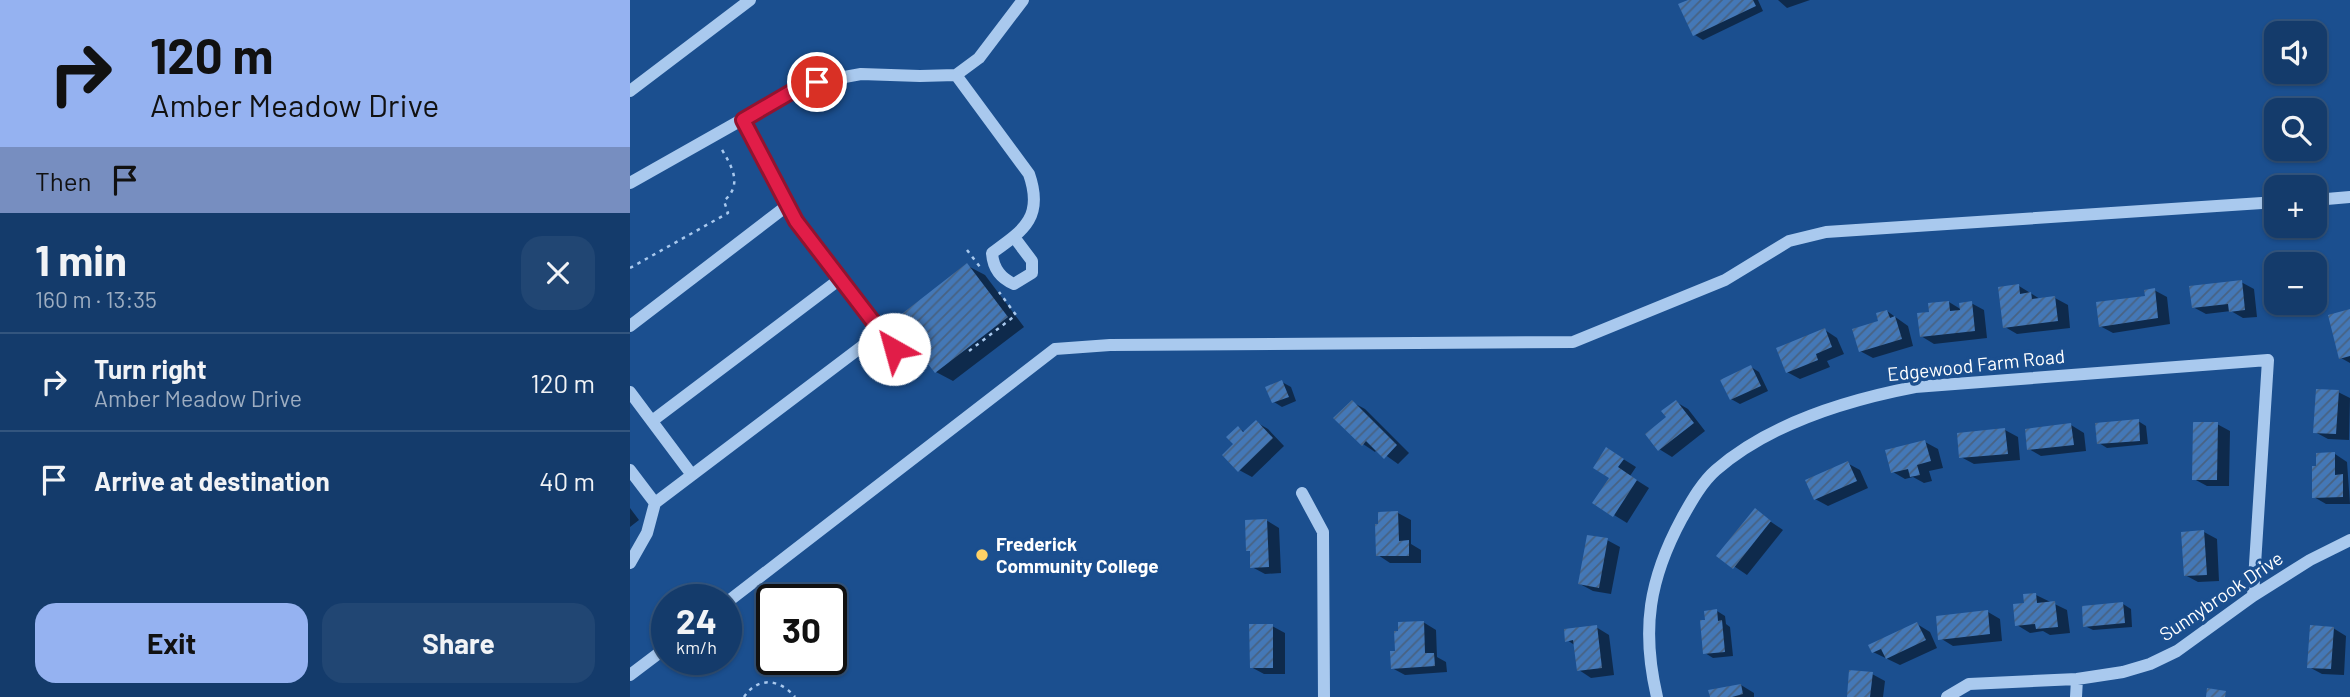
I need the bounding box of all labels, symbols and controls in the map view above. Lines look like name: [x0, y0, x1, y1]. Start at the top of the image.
map controls: [2264, 21, 2327, 315]
button: sound: [2264, 21, 2327, 84]
text: 120 m: [150, 25, 273, 84]
icon: right: [35, 28, 126, 119]
pin: [787, 52, 847, 112]
icon: arrive: [798, 63, 836, 101]
text: Amber Meadow Drive: [150, 85, 439, 123]
button: search: [2264, 98, 2327, 161]
icon: arrive: [106, 161, 144, 199]
text: Then: [35, 165, 92, 196]
button: +: [2264, 175, 2327, 238]
text: 1 min: [35, 234, 127, 284]
button: close: [521, 236, 595, 310]
button: −: [2264, 252, 2327, 315]
text: 160 m · 13:35: [35, 285, 157, 313]
position arrow: [857, 312, 931, 386]
street label: Edgewood Farm Road: [1886, 344, 2066, 385]
text: Turn right: [94, 353, 207, 384]
icon: right: [35, 363, 73, 401]
text: 120 m: [531, 367, 595, 398]
text: Amber Meadow Drive: [94, 384, 302, 412]
icon: arrive: [35, 461, 73, 499]
text: Arrive at destination: [94, 465, 330, 496]
text: 40 m: [539, 465, 595, 496]
place label: Frederick Community College: [996, 532, 1159, 577]
street label: Sunnybrook Drive: [2155, 546, 2287, 645]
marker: Frederick Community College: [974, 547, 990, 563]
speed limit sign: 30: [756, 584, 847, 675]
text: 24: [676, 599, 717, 641]
button: Exit: [35, 603, 308, 683]
button: Share: [322, 603, 595, 683]
text: km/h: [676, 636, 717, 658]

